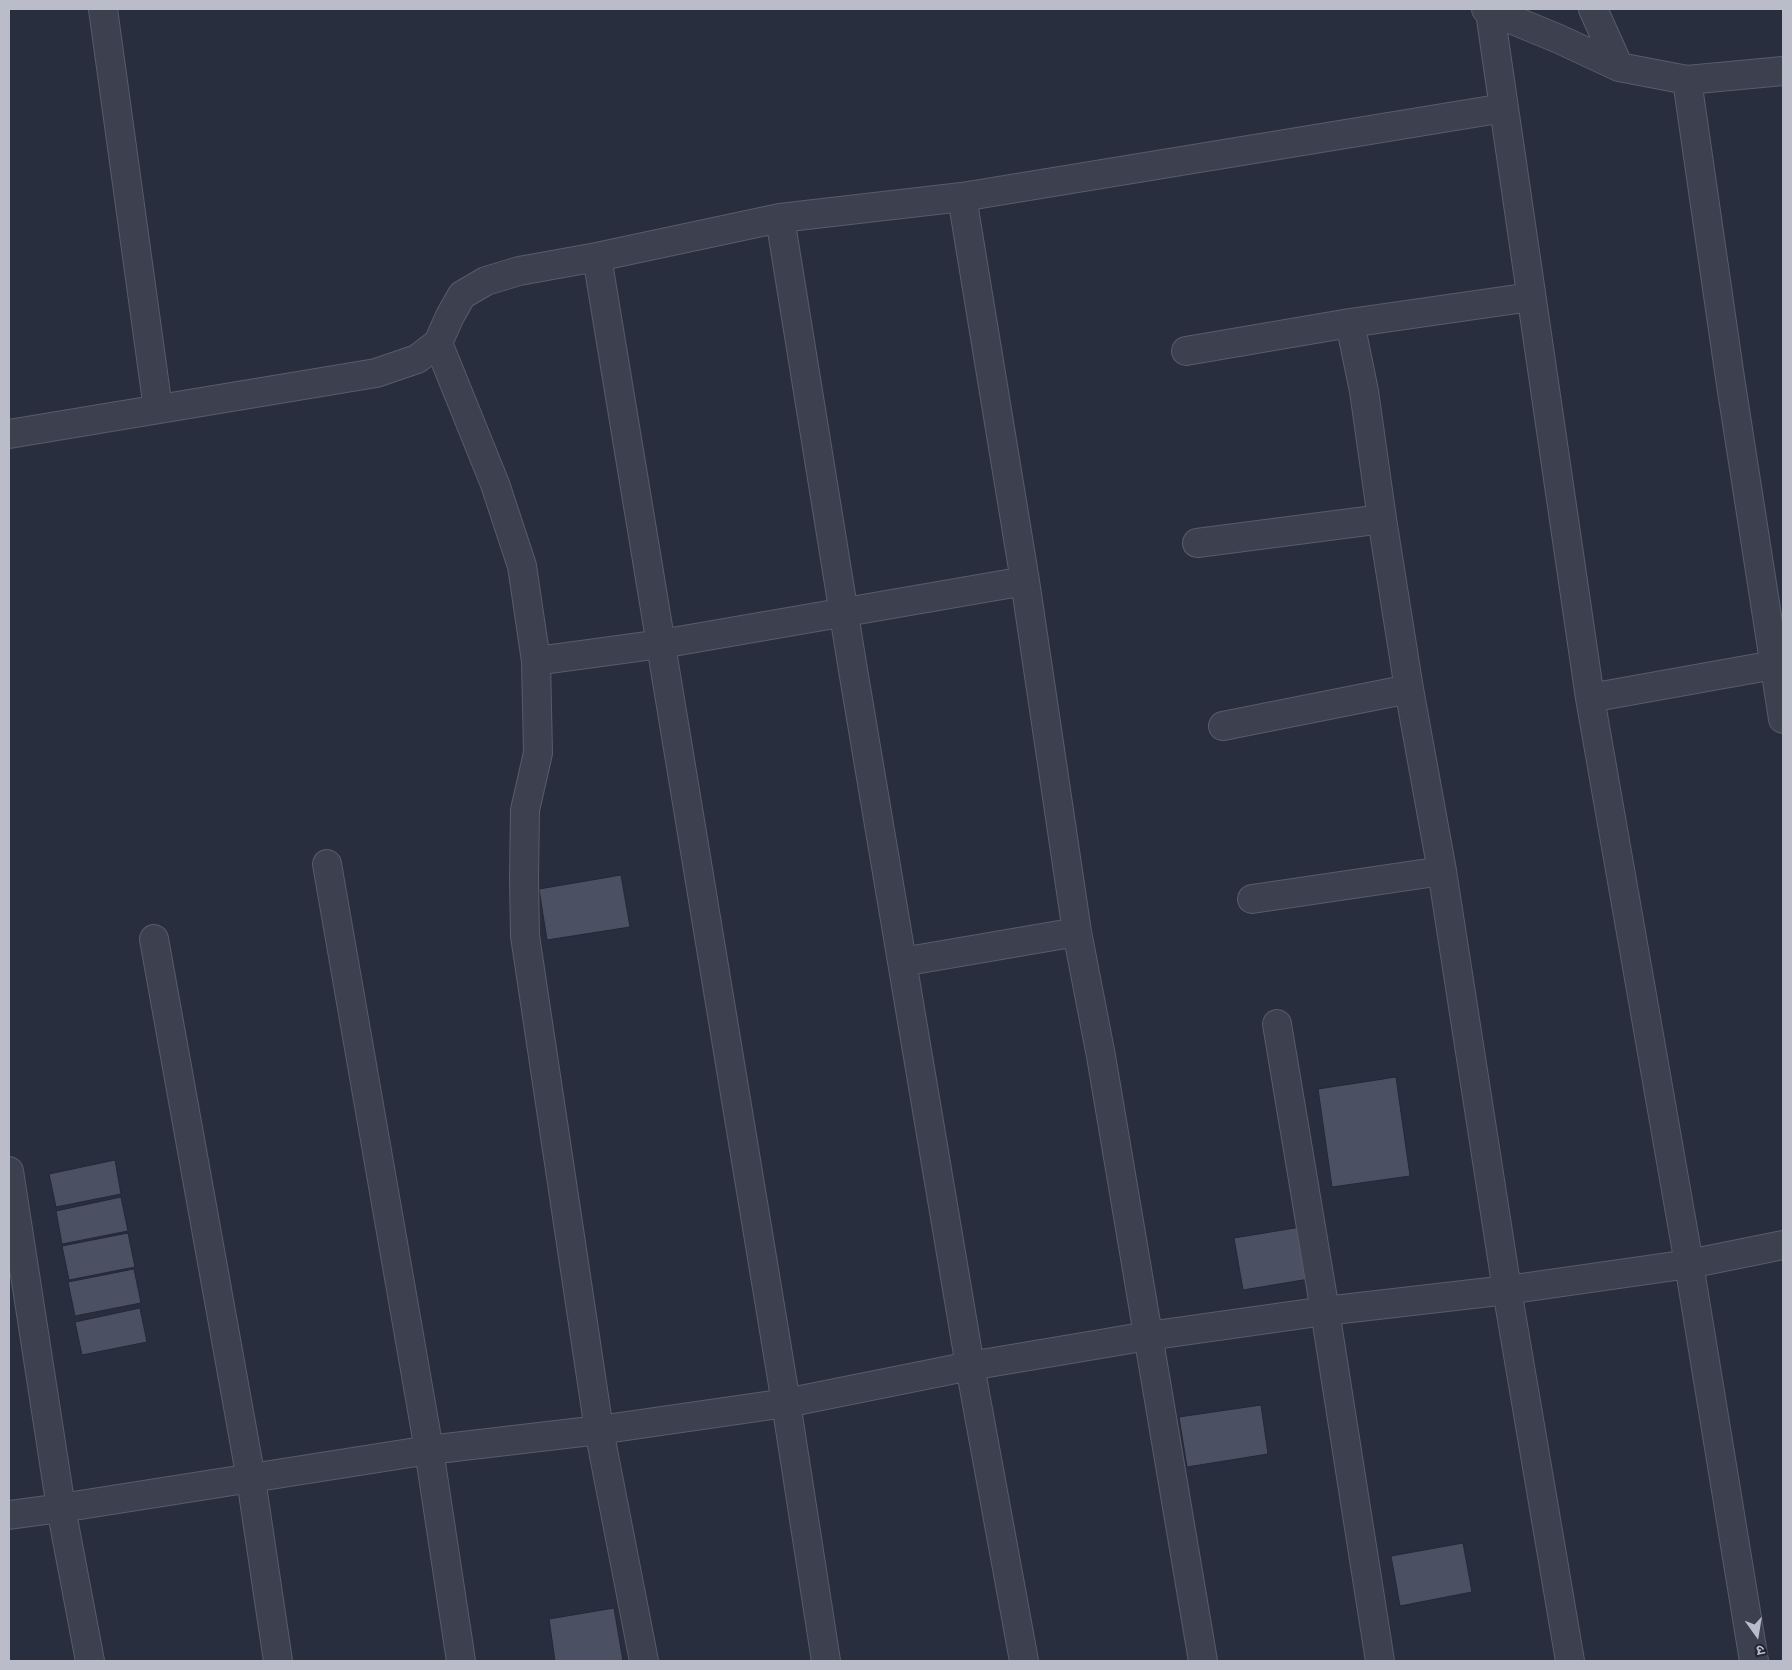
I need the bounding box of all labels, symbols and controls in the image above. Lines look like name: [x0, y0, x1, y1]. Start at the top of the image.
north arrow: [1732, 1610, 1782, 1660]
text: उ: [1755, 1641, 1766, 1659]

